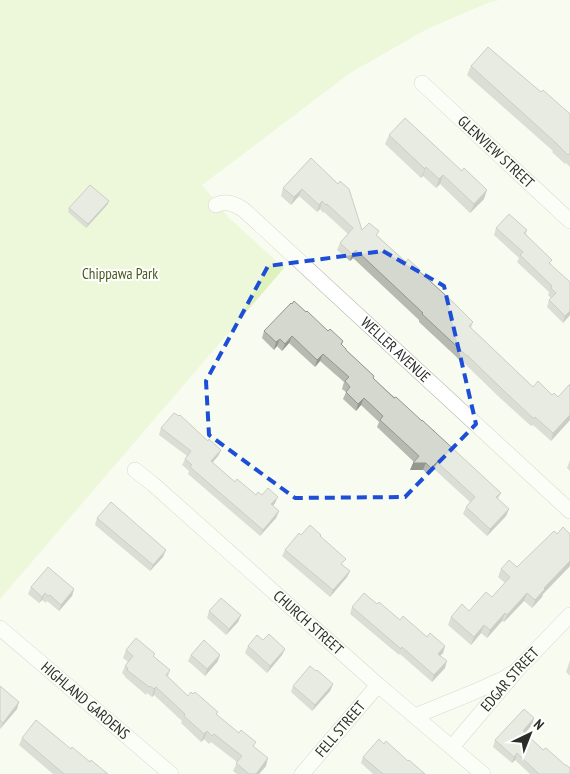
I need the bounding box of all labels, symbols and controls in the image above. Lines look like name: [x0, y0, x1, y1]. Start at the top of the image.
street label: GLENVIEW STREET: [454, 111, 539, 192]
park label: Chippawa Park: [82, 264, 158, 283]
street label: WELLER AVENUE: [357, 313, 434, 386]
street label: CHURCH STREET: [270, 586, 348, 659]
street label: EDGAR STREET: [476, 643, 543, 715]
street label: HIGHLAND GARDENS: [37, 657, 134, 743]
street label: FELL STREET: [311, 697, 369, 761]
north arrow: [505, 709, 555, 759]
text: N: [530, 715, 548, 734]

